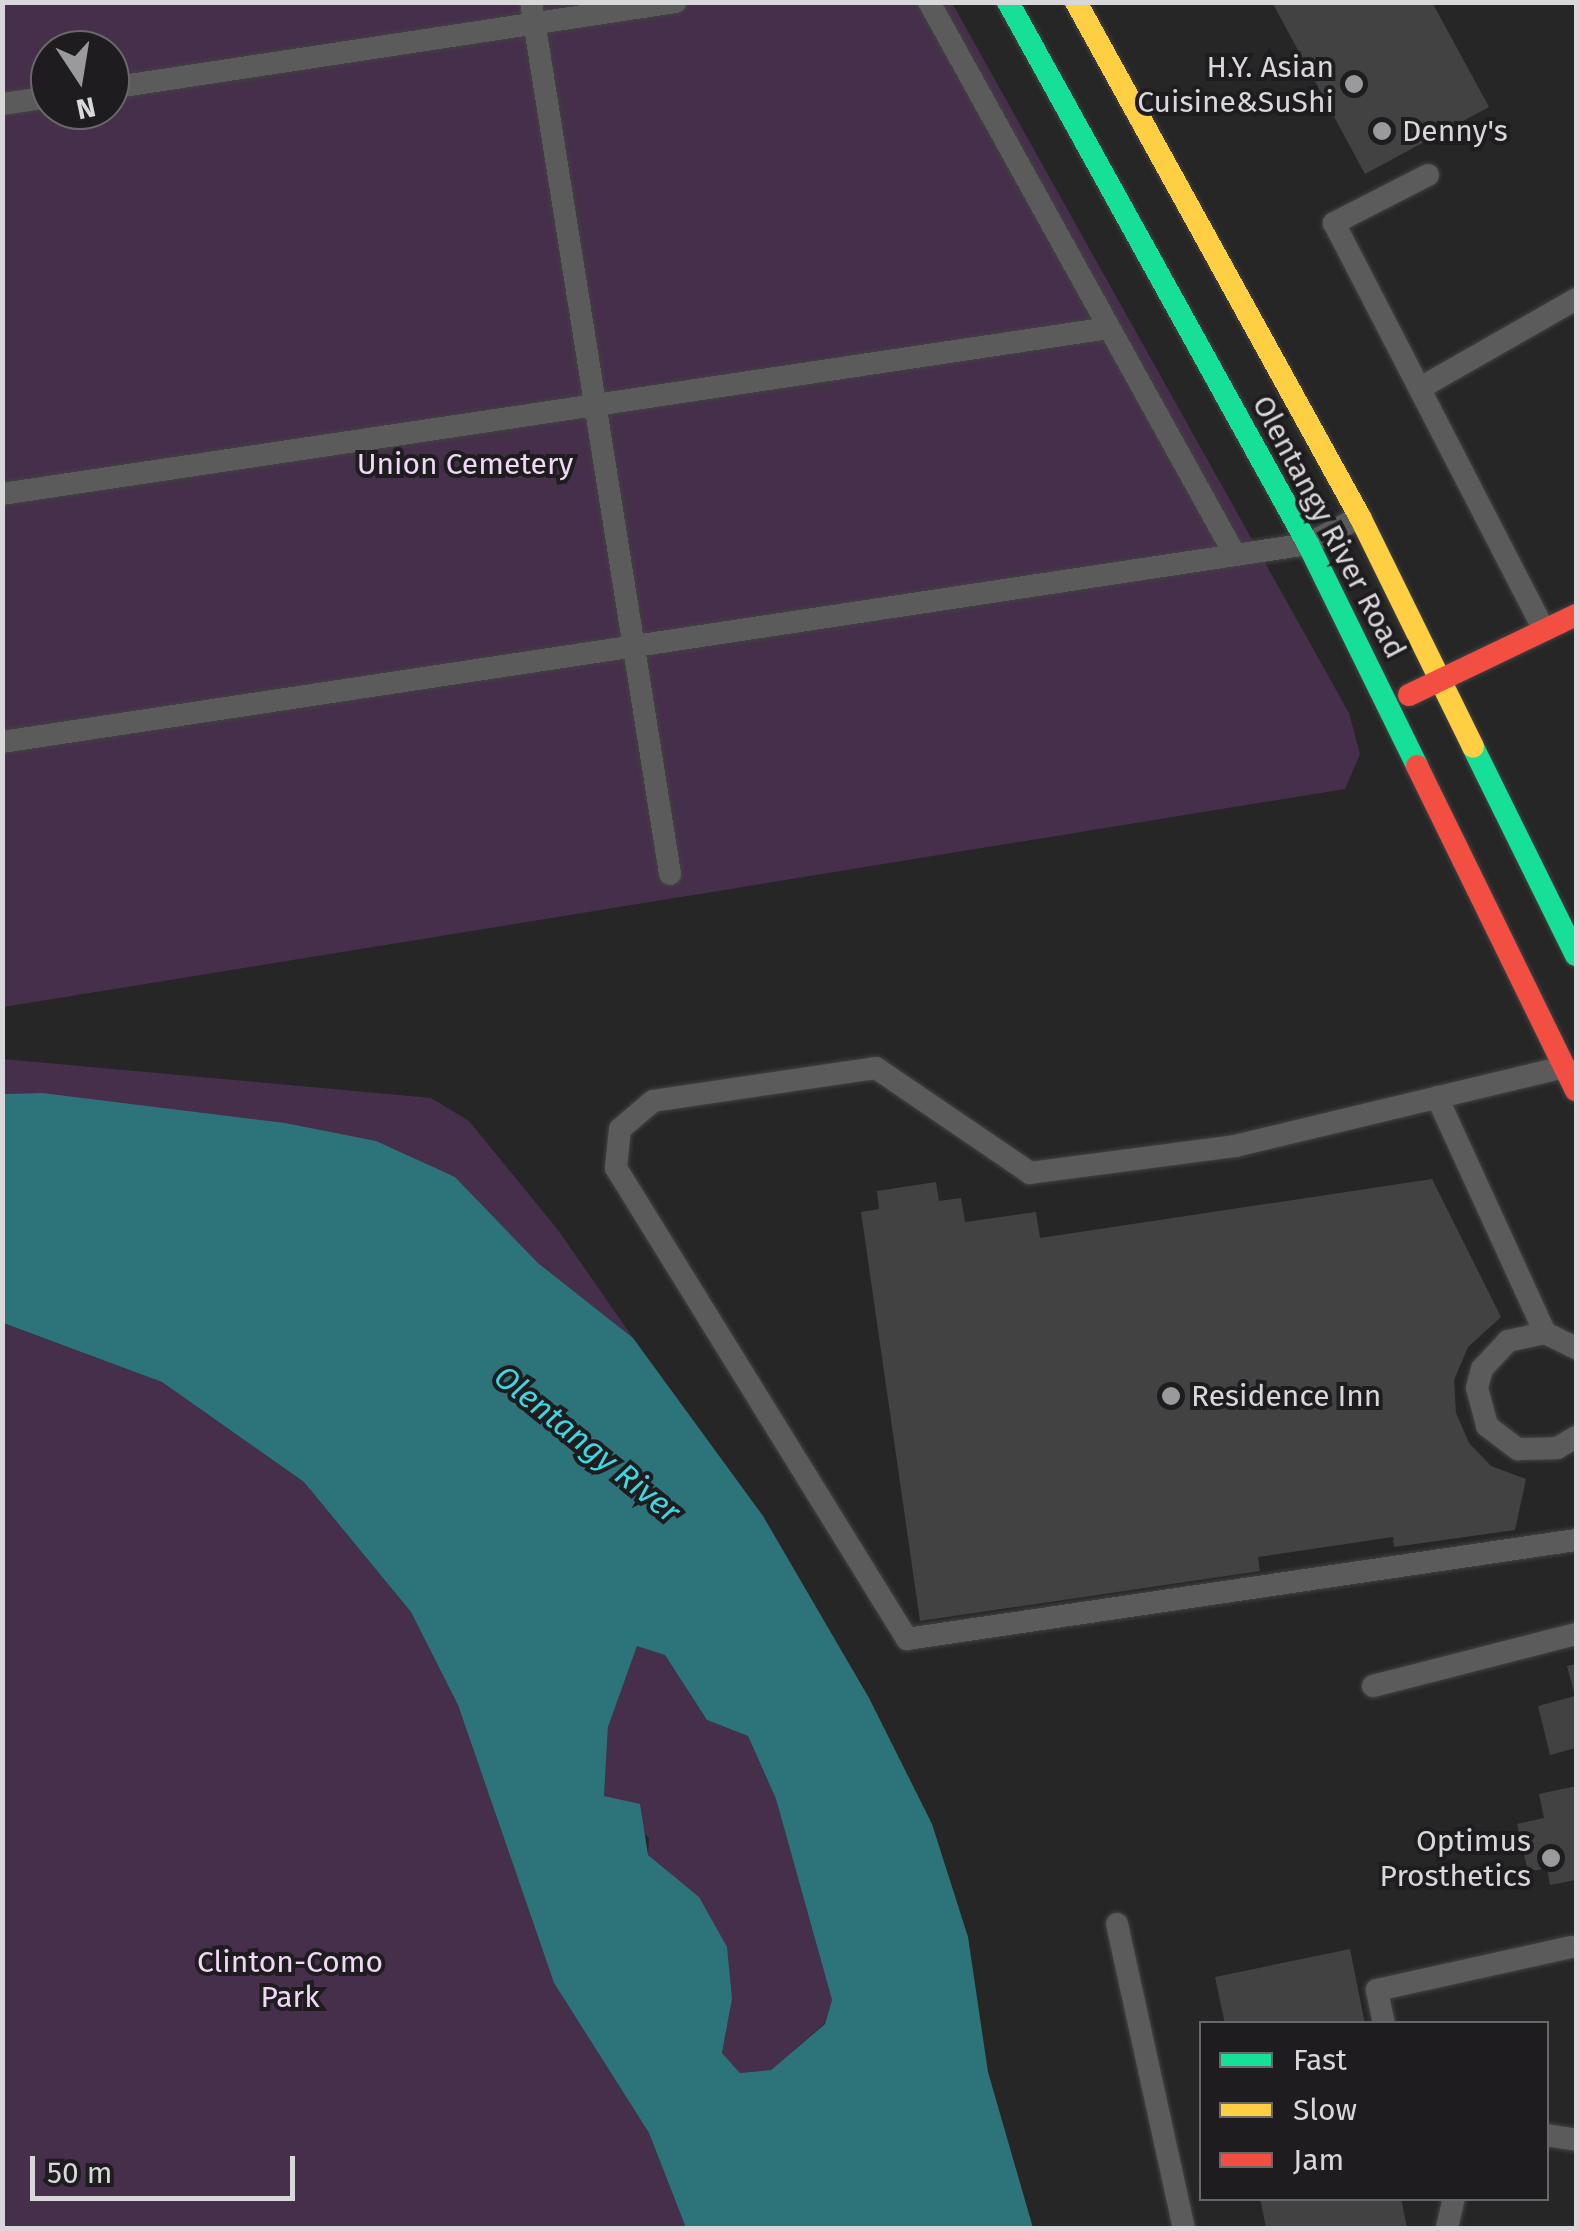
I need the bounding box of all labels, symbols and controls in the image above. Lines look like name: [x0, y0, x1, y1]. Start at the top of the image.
north arrow: [30, 30, 130, 130]
place label: H.Y. Asian Cuisine&SuShi: [1137, 49, 1334, 120]
marker: H.Y. Asian Cuisine&SuShi: [1343, 73, 1365, 95]
text: N: [73, 90, 98, 126]
place label: Denny's: [1402, 113, 1508, 149]
marker: Denny's: [1371, 120, 1393, 142]
street label: Olentangy River Road: [1244, 389, 1414, 665]
park label: Union Cemetery: [357, 446, 573, 482]
water label: Olentangy River: [486, 1357, 688, 1531]
place label: Residence Inn: [1191, 1378, 1381, 1414]
marker: Residence Inn: [1160, 1385, 1182, 1407]
place label: Optimus Prosthetics: [1380, 1823, 1531, 1894]
marker: Optimus Prosthetics: [1540, 1847, 1562, 1869]
park label: Clinton-Como Park: [197, 1944, 383, 2014]
legend: [1199, 2021, 1549, 2201]
text: Fast: [1293, 2042, 1347, 2078]
text: Slow: [1293, 2092, 1357, 2128]
scale bar: [35, 2136, 300, 2198]
text: Jam: [1293, 2142, 1344, 2178]
text: 50 m: [47, 2155, 112, 2191]

